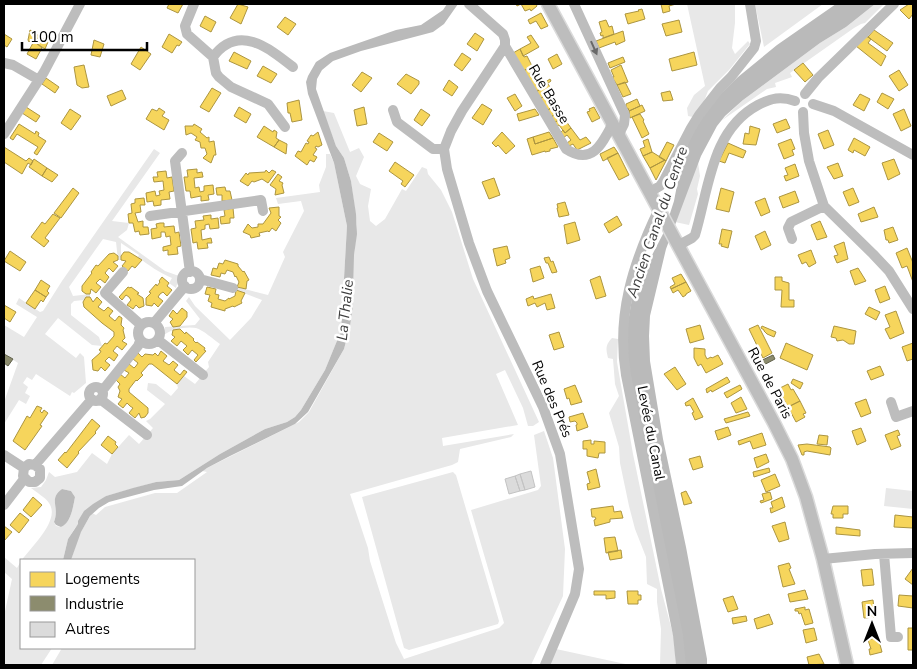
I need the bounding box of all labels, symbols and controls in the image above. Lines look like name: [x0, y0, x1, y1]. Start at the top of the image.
scale bar: [22, 20, 148, 52]
text: 100 m: [30, 27, 74, 47]
one-way arrow: [591, 41, 599, 55]
street label: Rue Basse: [524, 61, 574, 127]
water label: Ancien Canal du Centre: [621, 144, 692, 301]
water label: La Thalie: [332, 278, 358, 342]
street label: Rue de Paris: [743, 344, 797, 422]
street label: Rue des Prés: [527, 358, 577, 441]
street label: Levée du Canal: [632, 384, 670, 483]
legend: [20, 559, 195, 649]
text: Logements: [65, 569, 140, 589]
text: Industrie: [65, 594, 124, 614]
north arrow: [847, 599, 897, 649]
text: N: [867, 602, 877, 621]
text: Autres: [65, 619, 110, 639]

